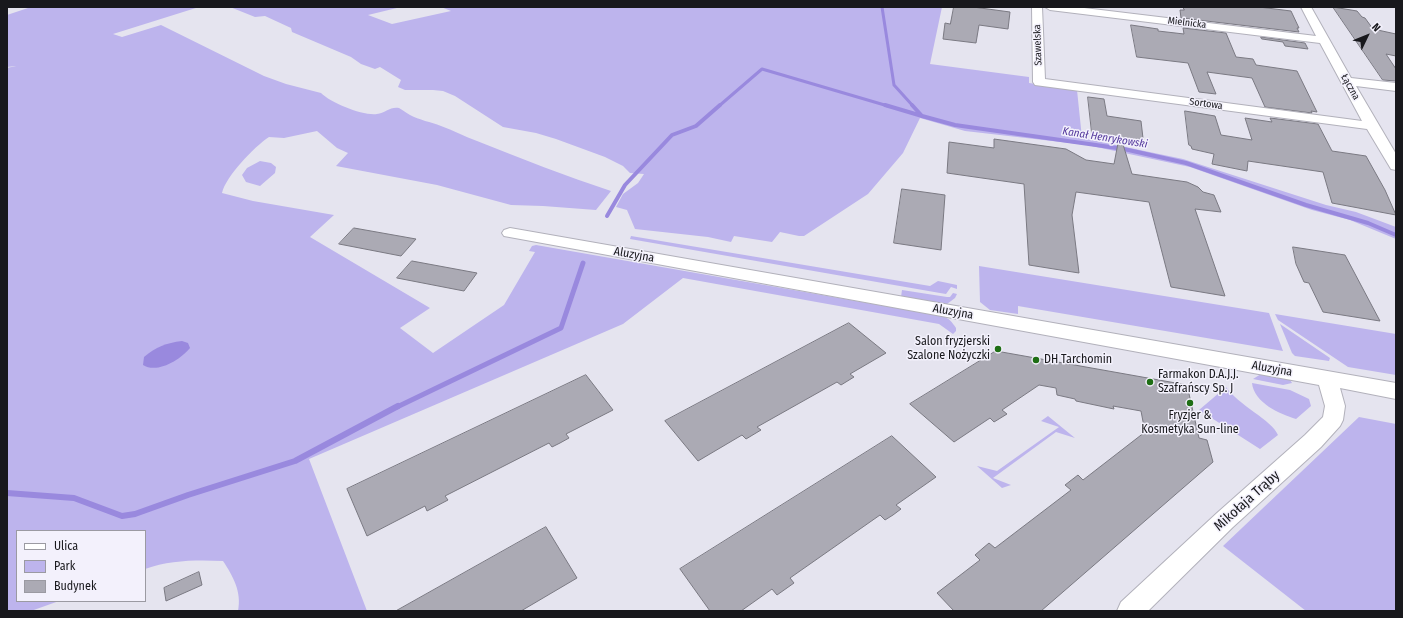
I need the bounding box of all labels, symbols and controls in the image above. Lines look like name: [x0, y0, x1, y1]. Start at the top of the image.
street label: Mielnicka: [1167, 15, 1207, 31]
north arrow: [1347, 16, 1387, 56]
text: N: [1369, 21, 1383, 34]
street label: Szawelska: [1031, 24, 1045, 66]
street label: Łączna: [1338, 72, 1362, 102]
street label: Sortowa: [1189, 96, 1223, 112]
water label: Kanał Henrykowski: [1062, 125, 1148, 151]
street label: Aluzyjna: [613, 244, 655, 266]
street label: Aluzyjna: [932, 301, 974, 323]
place label: Salon fryzjerski Szalone Nożyczki: [907, 335, 990, 363]
marker: Salon fryzjerski Szalone Nożyczki: [993, 344, 1003, 354]
place label: DH Tarchomin: [1044, 353, 1112, 367]
marker: DH Tarchomin: [1031, 355, 1041, 365]
street label: Aluzyjna: [1251, 358, 1293, 380]
place label: Farmakon D.A.J.J. Szafrańscy Sp. J: [1158, 368, 1239, 396]
marker: Farmakon D.A.J.J. Szafrańscy Sp. J: [1145, 377, 1155, 387]
marker: Fryzjer & Kosmetyka Sun-line: [1185, 398, 1195, 408]
place label: Fryzjer & Kosmetyka Sun-line: [1141, 409, 1239, 437]
street label: Mikołaja Trąby: [1211, 467, 1283, 535]
legend: [16, 530, 146, 602]
text: Ulica: [54, 539, 78, 553]
text: Park: [54, 559, 75, 573]
text: Budynek: [54, 579, 96, 593]

